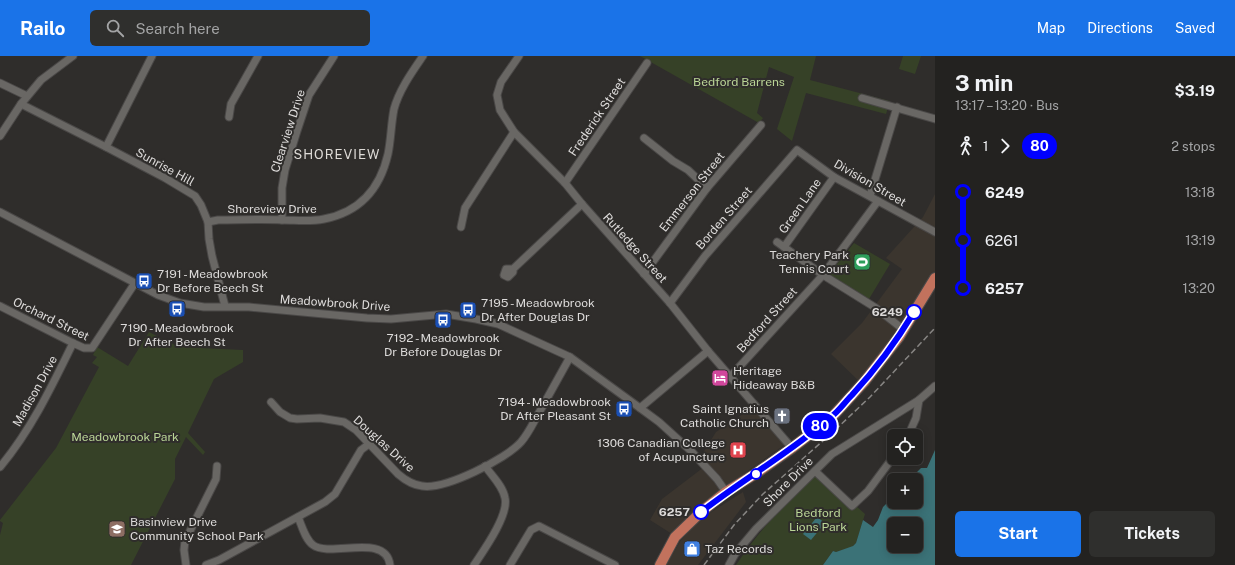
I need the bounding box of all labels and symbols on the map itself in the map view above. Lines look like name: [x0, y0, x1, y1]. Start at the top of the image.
street label: Frederick Street: [566, 75, 629, 159]
park label: Bedford Barrens: [693, 75, 785, 89]
street label: Clearview Drive: [268, 88, 308, 174]
street label: Sunrise Hill: [133, 145, 197, 189]
district label: SHOREVIEW: [293, 147, 381, 162]
street label: Emmerson Street: [657, 149, 728, 235]
street label: Division Street: [831, 157, 909, 209]
street label: Green Lane: [776, 176, 824, 236]
street label: Borden Street: [693, 184, 755, 252]
street label: Shoreview Drive: [227, 202, 317, 216]
street label: Rutledge Street: [600, 210, 670, 286]
place label: Teachery Park Tennis Court: [769, 248, 849, 276]
sports icon: Teachery Park Tennis Court: [852, 252, 872, 272]
place label: 7191 - Meadowbrook Dr Before Beech St: [157, 267, 268, 295]
bus stop icon: 7191 - Meadowbrook Dr Before Beech St: [134, 271, 154, 291]
street label: Bedford Street: [734, 284, 800, 356]
street label: Meadowbrook Drive: [279, 292, 391, 314]
street label: Orchard Street: [11, 295, 92, 344]
place label: 7195 - Meadowbrook Dr After Douglas Dr: [481, 296, 595, 324]
bus stop icon: 7190 - Meadowbrook Dr After Beech St: [167, 299, 187, 319]
bus stop icon: 7195 - Meadowbrook Dr After Douglas Dr: [458, 300, 478, 320]
marker: 6249: [906, 304, 922, 320]
place label: 6249: [872, 305, 903, 319]
bus stop icon: 7192 - Meadowbrook Dr Before Douglas Dr: [433, 310, 453, 330]
place label: 7190 - Meadowbrook Dr After Beech St: [120, 321, 234, 349]
place label: 7192 - Meadowbrook Dr Before Douglas Dr: [384, 331, 502, 359]
street label: Madison Drive: [10, 353, 60, 429]
place label: Heritage Hideaway B&B: [733, 364, 815, 392]
hotel icon: Heritage Hideaway B&B: [710, 368, 730, 388]
place label: 7194 - Meadowbrook Dr After Pleasant St: [497, 395, 611, 423]
bus stop icon: 7194 - Meadowbrook Dr After Pleasant St: [614, 399, 634, 419]
place label: Saint Ignatius Catholic Church: [680, 402, 769, 430]
church icon: Saint Ignatius Catholic Church: [772, 406, 792, 426]
street label: Douglas Drive: [351, 413, 418, 475]
line badge: 80: [802, 413, 838, 439]
park label: Meadowbrook Park: [71, 430, 179, 444]
place label: 1306 Canadian College of Acupuncture: [597, 436, 725, 464]
hospital icon: 1306 Canadian College of Acupuncture: [728, 440, 748, 460]
street label: Shore Drive: [760, 454, 816, 510]
unlabelled marker: [750, 468, 762, 480]
marker: 6257: [693, 504, 709, 520]
place label: 6257: [659, 505, 690, 519]
park label: Bedford Lions Park: [789, 506, 847, 534]
place label: Basinview Drive Community School Park: [130, 515, 264, 543]
school or university icon: Basinview Drive Community School Park: [107, 519, 127, 539]
shop icon: Taz Records: [682, 539, 702, 559]
place label: Taz Records: [705, 542, 773, 556]

